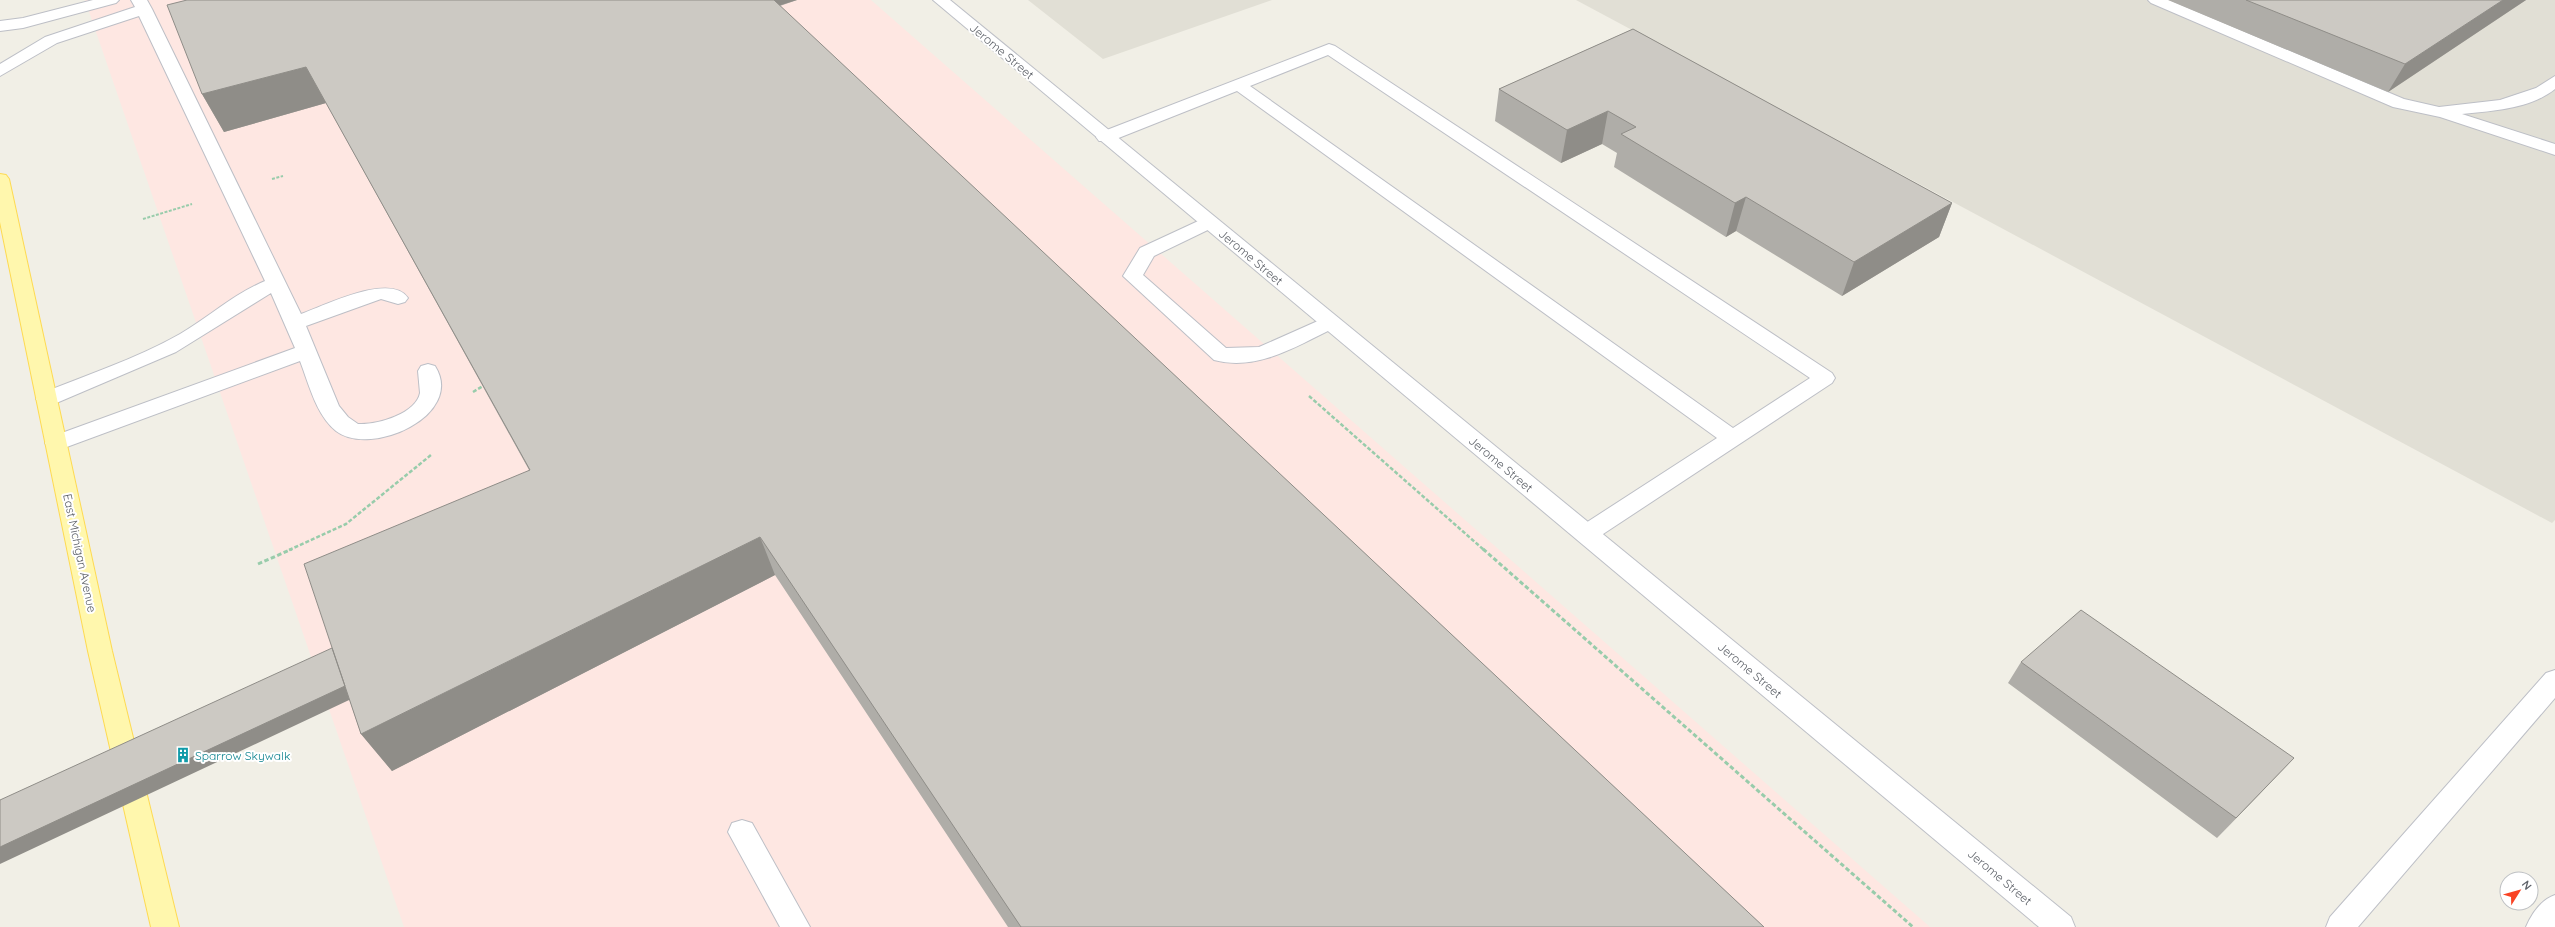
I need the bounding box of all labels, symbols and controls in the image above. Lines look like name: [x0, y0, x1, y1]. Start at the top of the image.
street label: Jerome Street: [967, 20, 1037, 82]
street label: Jerome Street: [1216, 226, 1286, 288]
street label: Jerome Street: [1466, 433, 1536, 495]
street label: East Michigan Avenue: [60, 492, 100, 614]
street label: Jerome Street: [1715, 639, 1785, 701]
building icon: Sparrow Skywalk: [174, 746, 192, 764]
place label: Sparrow Skywalk: [195, 748, 290, 763]
street label: Jerome Street: [1965, 846, 2035, 908]
north arrow: [2499, 871, 2539, 911]
text: N: [2519, 878, 2535, 892]

